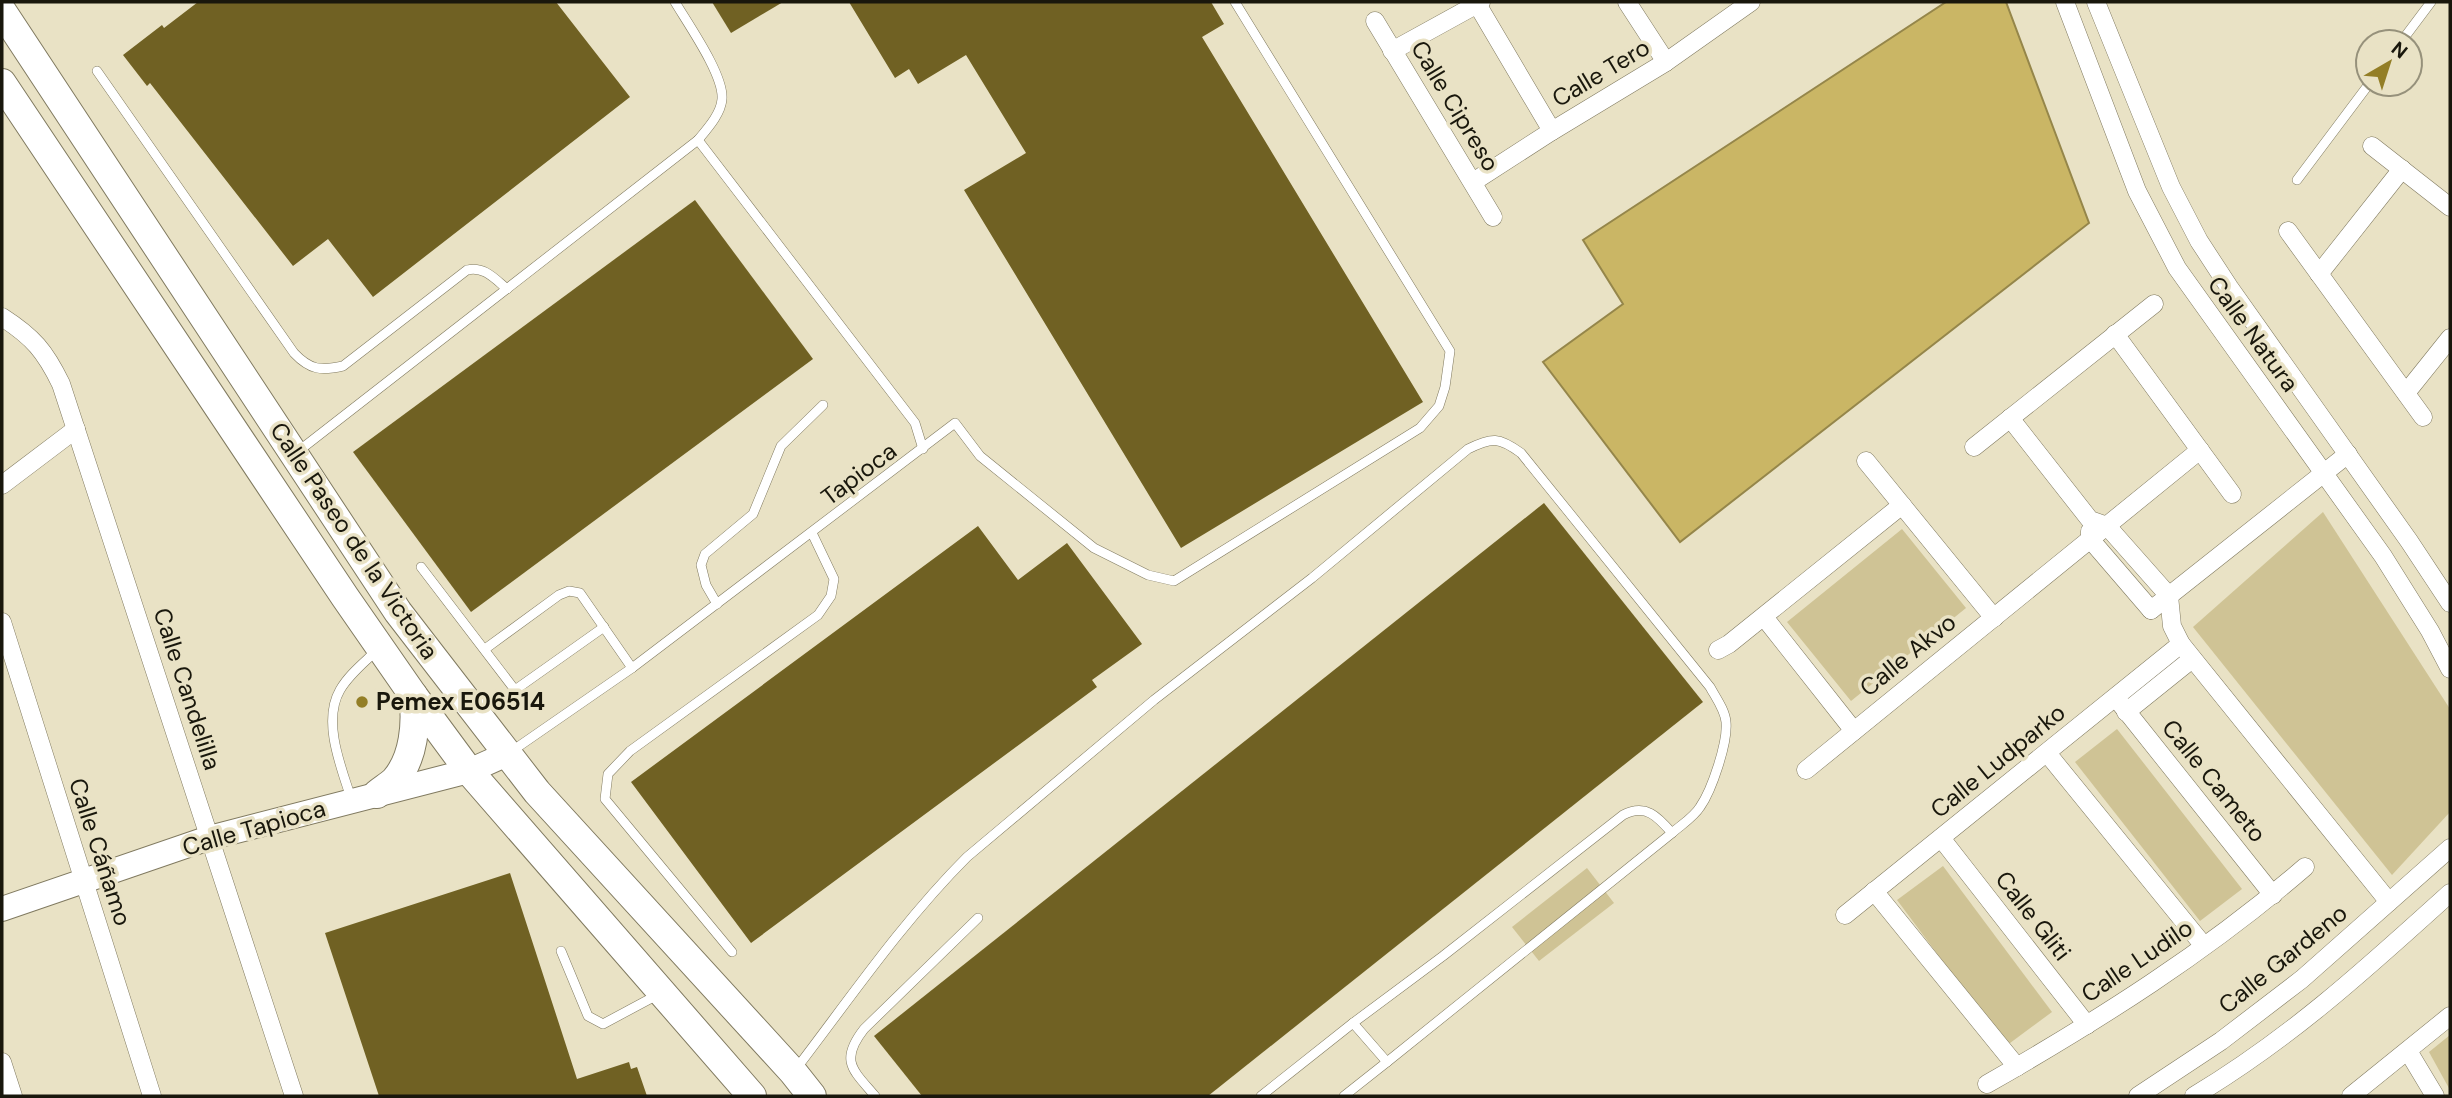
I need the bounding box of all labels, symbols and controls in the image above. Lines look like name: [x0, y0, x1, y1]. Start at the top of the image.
north arrow: [2354, 28, 2424, 98]
street label: Calle Tero: [1546, 31, 1655, 114]
street label: Calle Cipreso: [1404, 35, 1507, 177]
text: N: [2386, 36, 2413, 64]
street label: Calle Natura: [2201, 270, 2306, 398]
street label: Calle Paseo de la Victoria: [263, 416, 445, 665]
street label: Tapioca: [815, 435, 903, 512]
street label: Calle Candelilla: [147, 604, 228, 774]
street label: Calle Akvo: [1853, 606, 1962, 703]
place label: Pemex E06514: [376, 686, 545, 717]
marker: Pemex E06514: [354, 694, 370, 710]
street label: Calle Ludparko: [1924, 697, 2071, 825]
street label: Calle Cameto: [2155, 713, 2273, 848]
street label: Calle Cáñamo: [62, 774, 139, 930]
street label: Calle Tapioca: [179, 792, 329, 863]
street label: Calle Gliti: [1989, 865, 2078, 967]
street label: Calle Gardeno: [2212, 897, 2354, 1020]
street label: Calle Ludilo: [2075, 912, 2198, 1009]

